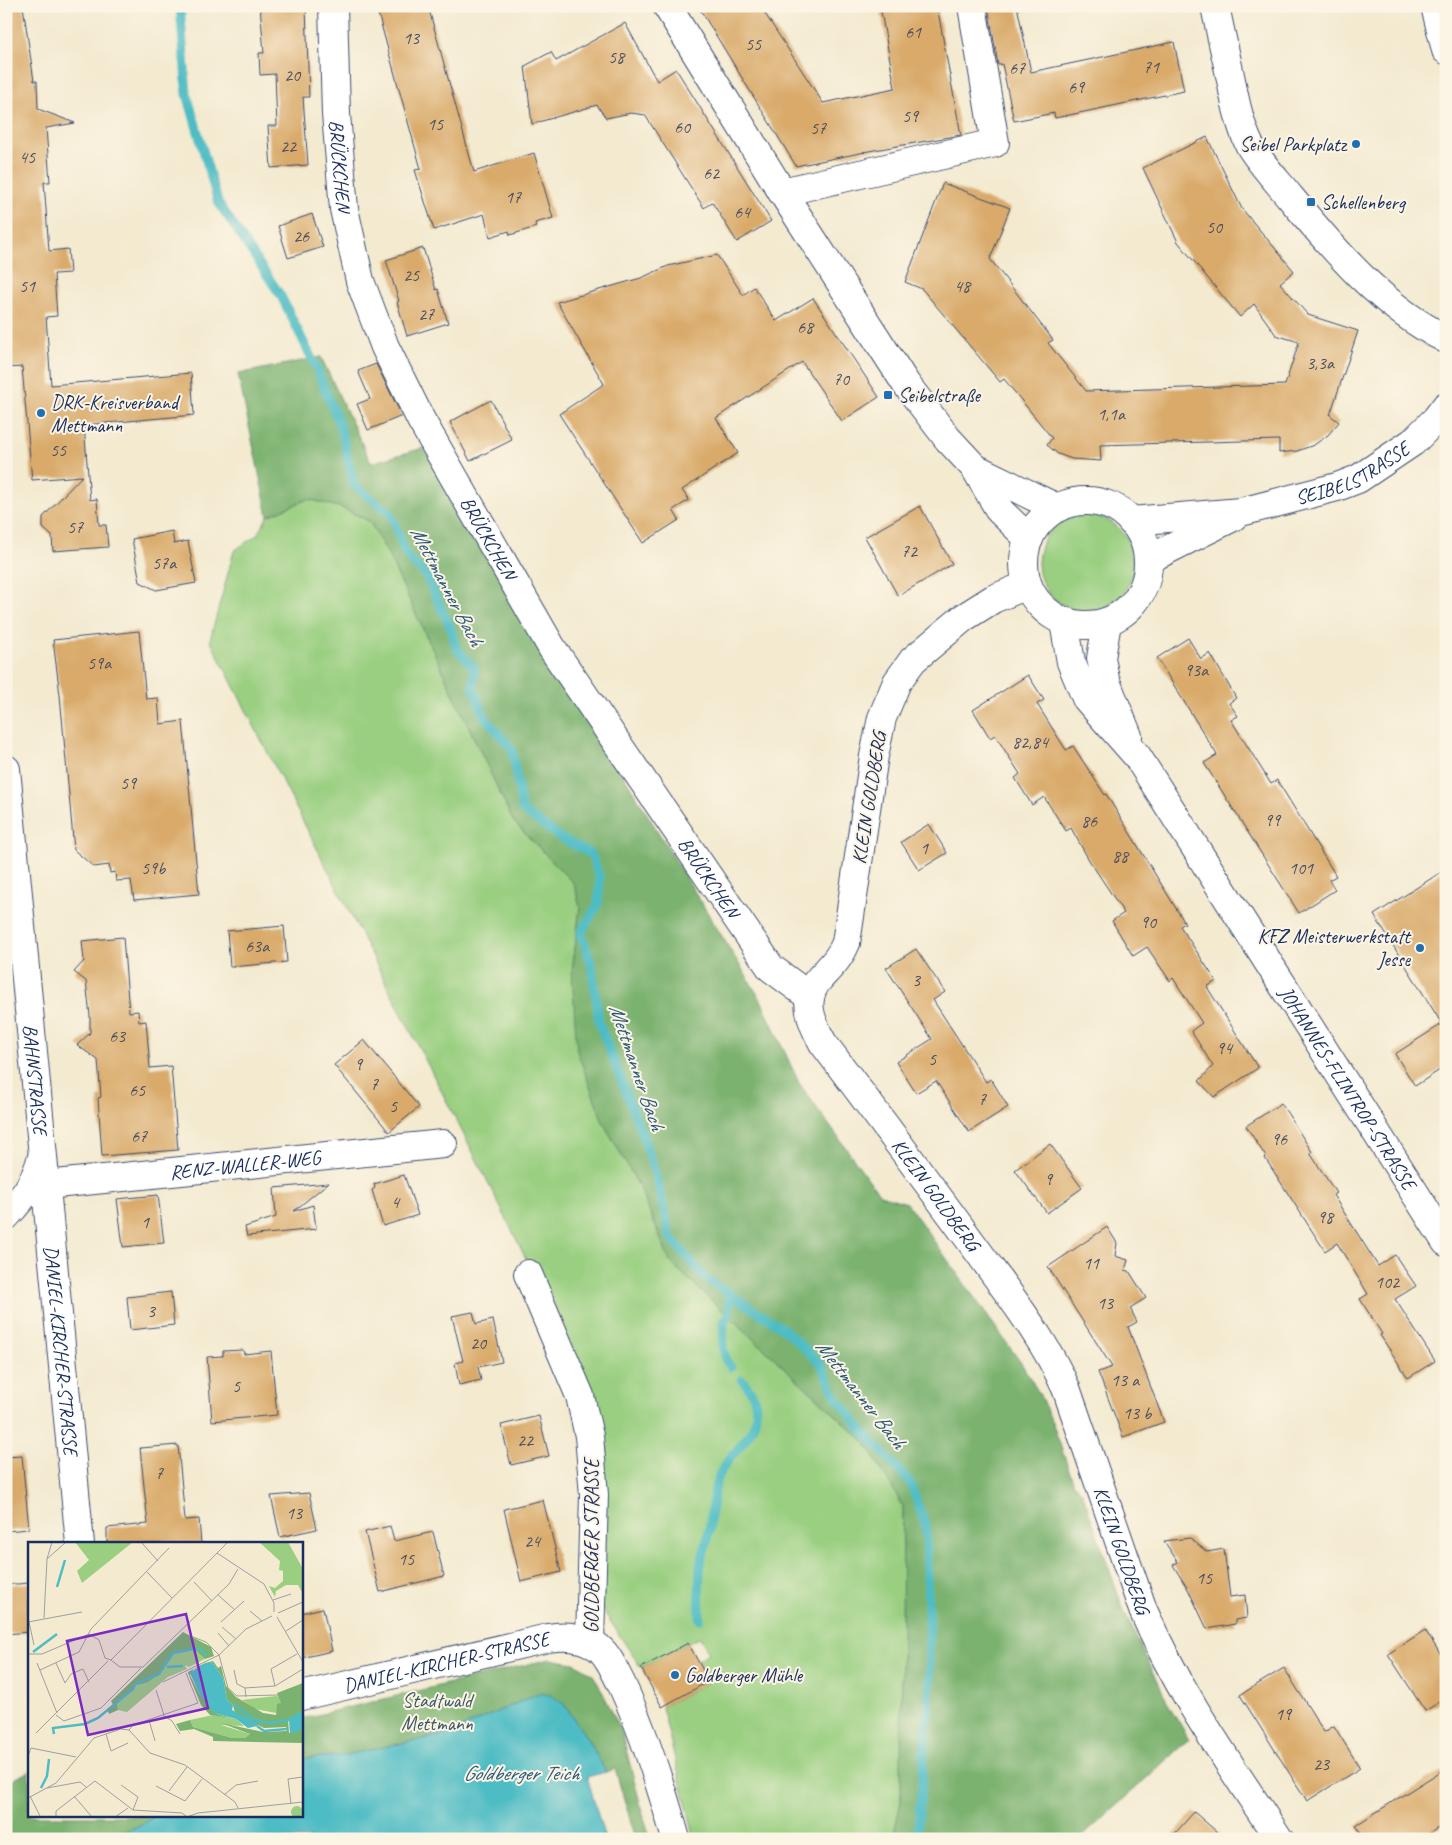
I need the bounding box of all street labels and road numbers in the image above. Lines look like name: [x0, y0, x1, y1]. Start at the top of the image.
street label: BRÜCKCHEN: [324, 119, 357, 215]
street label: SEIBELSTRASSE: [1293, 434, 1417, 510]
street label: BRÜCKCHEN: [455, 492, 524, 586]
street label: KLEIN GOLDBERG: [846, 727, 892, 866]
street label: BRÜCKCHEN: [673, 832, 747, 925]
street label: JOHANNES-FLINTROP-STRASSE: [1274, 981, 1423, 1197]
street label: BAHNSTRASSE: [18, 1023, 54, 1139]
street label: KLEIN GOLDBERG: [886, 1133, 987, 1258]
street label: RENZ-WALLER-WEG: [168, 1144, 323, 1185]
street label: DANIEL-KIRCHER-STRASSE: [39, 1244, 84, 1459]
street label: GOLDBERGER STRASSE: [579, 1456, 604, 1633]
street label: KLEIN GOLDBERG: [1089, 1483, 1157, 1620]
street label: DANIEL-KIRCHER-STRASSE: [341, 1625, 554, 1698]

